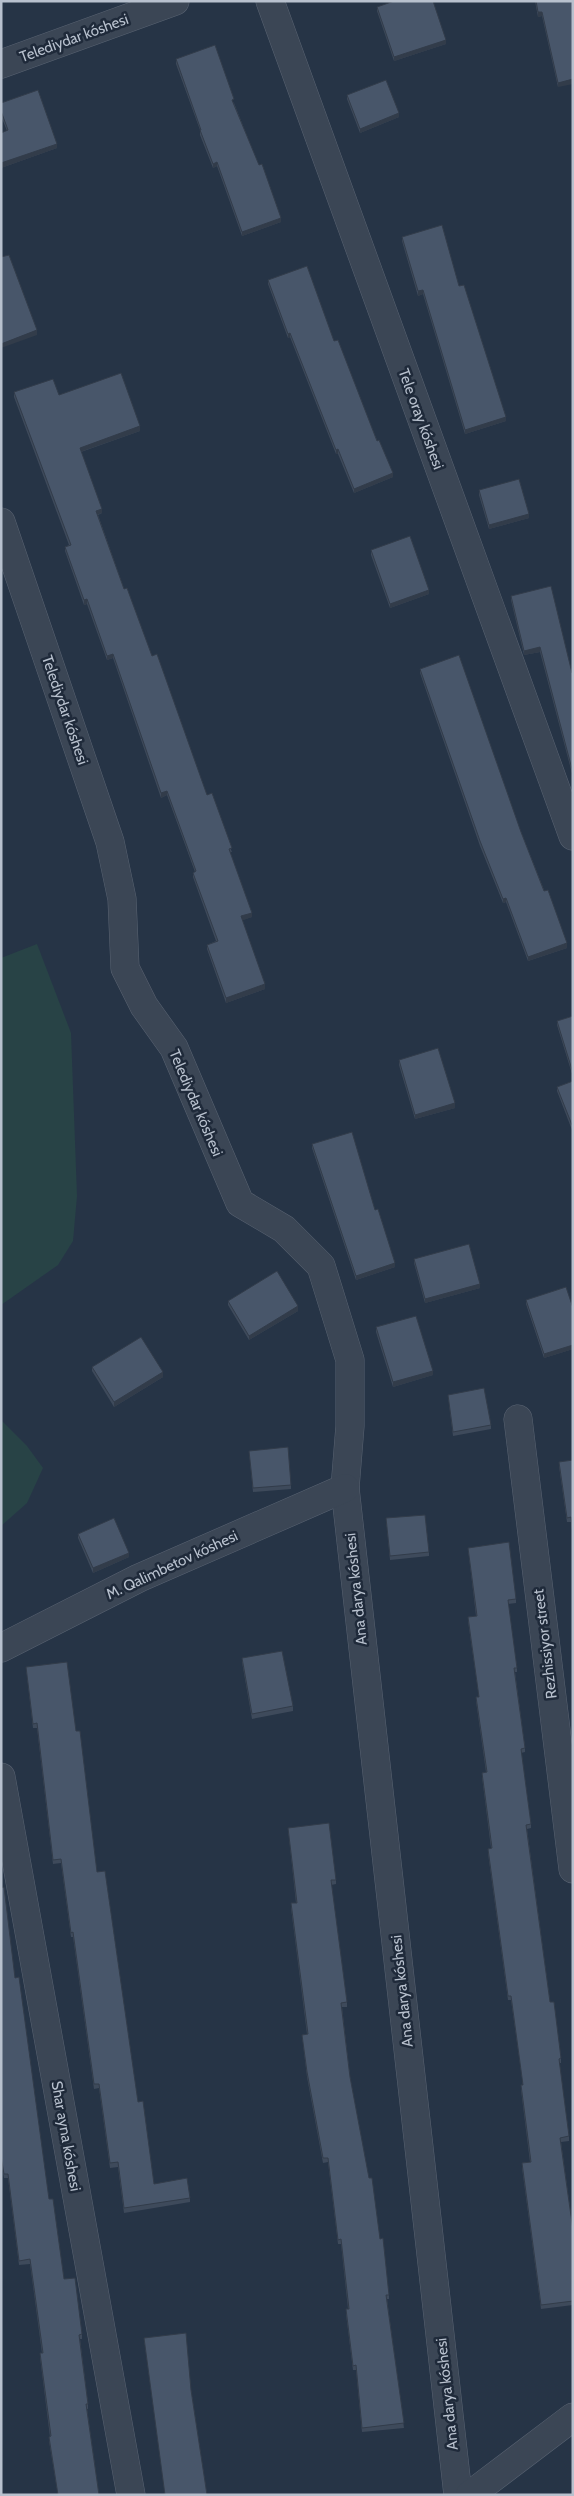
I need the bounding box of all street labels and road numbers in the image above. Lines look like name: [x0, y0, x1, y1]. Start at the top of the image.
street label: Telediydar kóshesi: [17, 10, 131, 66]
street label: Tele oray kóshesi: [394, 366, 448, 472]
street label: Telediydar kóshesi: [38, 653, 92, 767]
street label: Telediydar kóshesi: [165, 1047, 227, 1159]
street label: M. Qalimbetov kóshesi: [103, 1527, 241, 1603]
street label: Ana darya kóshesi: [341, 1532, 371, 1646]
street label: Rezhissiyor street: [529, 1588, 561, 1700]
street label: Ana darya kóshesi: [387, 1934, 417, 2048]
street label: Shar ayna kóshesi: [47, 2079, 85, 2193]
street label: Ana darya kóshesi: [432, 2337, 462, 2451]

